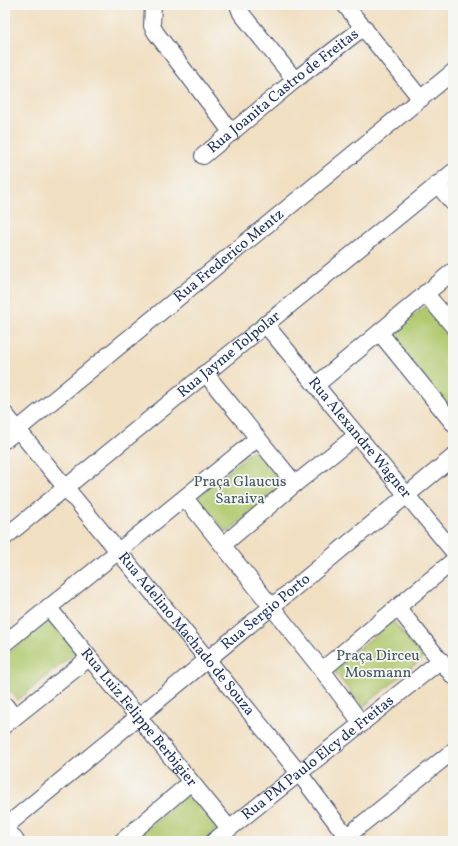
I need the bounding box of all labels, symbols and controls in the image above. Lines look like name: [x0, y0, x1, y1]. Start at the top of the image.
street label: Rua Joanita Castro de Freitas: [203, 24, 363, 159]
street label: Rua Frederico Mentz: [169, 204, 289, 308]
street label: Rua Jayme Tolpolar: [173, 306, 285, 403]
street label: Rua Alexandre Wagner: [303, 373, 416, 503]
park label: Praça Glaucus Saraiva: [194, 472, 286, 510]
street label: Rua Adelino Machado de Souza: [113, 548, 259, 720]
street label: Rua Sergio Porto: [217, 569, 315, 655]
street label: Rua Luiz Felippe Berbigier: [76, 644, 202, 791]
park label: Praça Dirceu Mosmann: [336, 646, 420, 684]
street label: Rua PM Paulo Elcy de Freitas: [237, 691, 399, 825]

